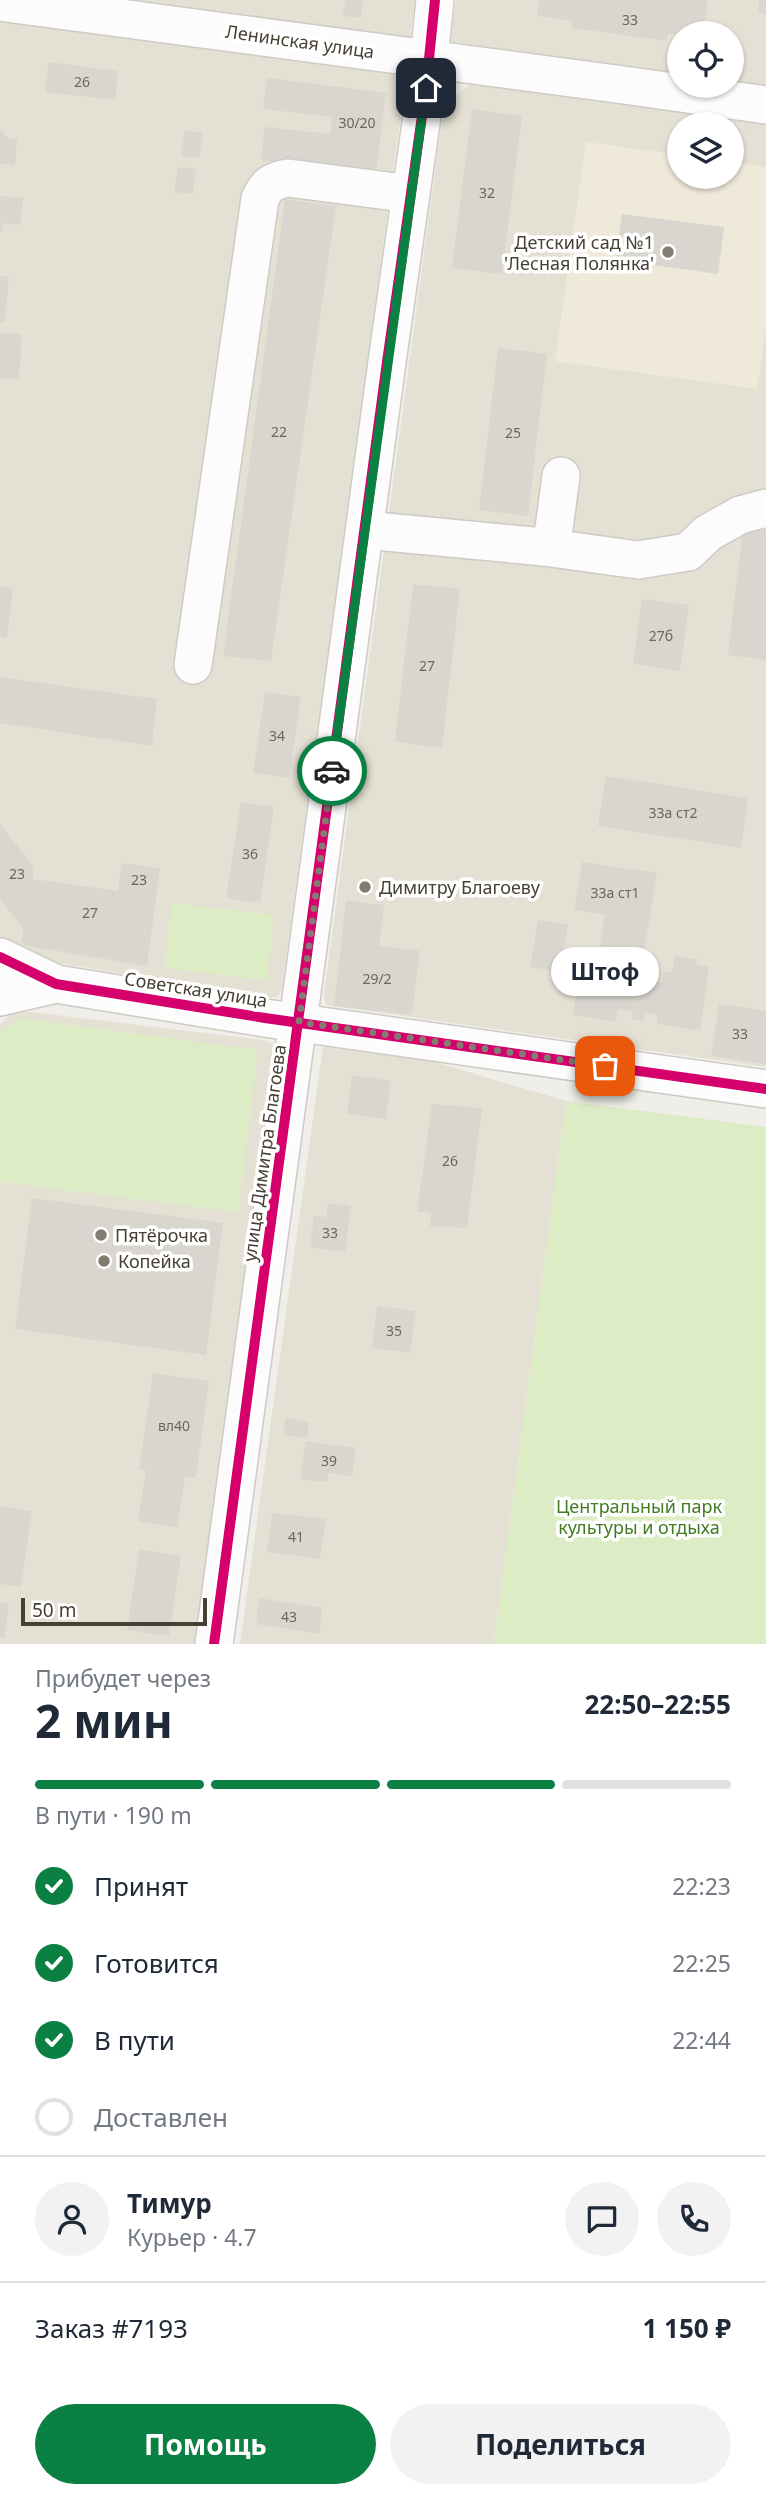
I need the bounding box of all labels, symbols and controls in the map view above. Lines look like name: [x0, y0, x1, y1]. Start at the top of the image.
house number: 33: [622, 10, 638, 29]
street label: Ленинская улица: [224, 19, 376, 63]
map controls: [667, 21, 744, 189]
button: locate: [667, 21, 744, 98]
pin: [396, 58, 456, 118]
icon: home: [407, 69, 445, 107]
house number: 26: [74, 72, 90, 91]
button: layers: [667, 112, 744, 189]
house number: 30/20: [338, 113, 376, 132]
house number: 32: [479, 183, 495, 202]
place label: Детский сад №1 'Лесная Полянка': [504, 230, 654, 275]
marker: Детский сад №1 'Лесная Полянка': [660, 244, 676, 260]
house number: 22: [271, 422, 287, 441]
house number: 25: [505, 423, 521, 442]
house number: 27б: [649, 626, 673, 645]
house number: 27: [419, 656, 435, 675]
house number: 34: [269, 726, 285, 745]
courier: [297, 736, 367, 806]
icon: car: [313, 752, 351, 790]
house number: 33а ст2: [649, 803, 697, 822]
house number: 36: [242, 844, 258, 863]
house number: 23: [9, 864, 25, 883]
house number: 23: [131, 870, 147, 889]
place label: Димитру Благоеву: [379, 875, 541, 899]
marker: Димитру Благоеву: [357, 879, 373, 895]
house number: 33а ст1: [591, 883, 639, 902]
house number: 27: [82, 903, 98, 922]
callout: Штоф: [551, 947, 659, 996]
text: Штоф: [571, 955, 639, 987]
street label: Советская улица: [123, 966, 269, 1012]
house number: 29/2: [362, 969, 392, 988]
house number: 33: [732, 1024, 748, 1043]
pin: [575, 1036, 635, 1096]
street label: улица Димитра Благоева: [237, 1043, 291, 1263]
icon: bag: [586, 1047, 624, 1085]
house number: 26: [442, 1151, 458, 1170]
place label: Пятёрочка: [115, 1223, 208, 1247]
house number: 33: [322, 1223, 338, 1242]
marker: Пятёрочка: [93, 1227, 109, 1243]
place label: Копейка: [118, 1249, 191, 1273]
marker: Копейка: [96, 1253, 112, 1269]
house number: 35: [386, 1321, 402, 1340]
house number: вл40: [158, 1416, 190, 1435]
house number: 39: [321, 1451, 337, 1470]
park label: Центральный парк культуры и отдыха: [556, 1494, 722, 1539]
house number: 41: [288, 1527, 304, 1546]
scale bar: [21, 1595, 206, 1627]
text: 50 m: [32, 1597, 76, 1623]
house number: 43: [281, 1607, 297, 1626]
text: Прибудет через: [35, 1662, 211, 1694]
text: 22:50–22:55: [584, 1686, 731, 1722]
text: 2 мин: [35, 1689, 173, 1751]
text: В пути · 190 m: [35, 1799, 192, 1831]
icon: check: [35, 1867, 73, 1905]
text: Принят: [94, 1868, 188, 1904]
text: 22:23: [672, 1870, 731, 1902]
icon: check: [35, 1944, 73, 1982]
text: Готовится: [94, 1945, 219, 1981]
text: 22:25: [672, 1947, 731, 1979]
icon: check: [35, 2021, 73, 2059]
text: В пути: [94, 2022, 175, 2058]
text: 22:44: [672, 2024, 731, 2056]
text: Доставлен: [94, 2099, 228, 2135]
button: person: [35, 2182, 109, 2256]
button: chat: [565, 2182, 639, 2256]
button: phone: [657, 2182, 731, 2256]
text: Тимур: [127, 2185, 212, 2221]
text: Курьер · 4.7: [127, 2221, 257, 2253]
text: Заказ #7193: [35, 2310, 188, 2346]
text: 1 150 ₽: [642, 2310, 731, 2346]
button: Помощь: [35, 2404, 376, 2484]
button: Поделиться: [390, 2404, 731, 2484]

